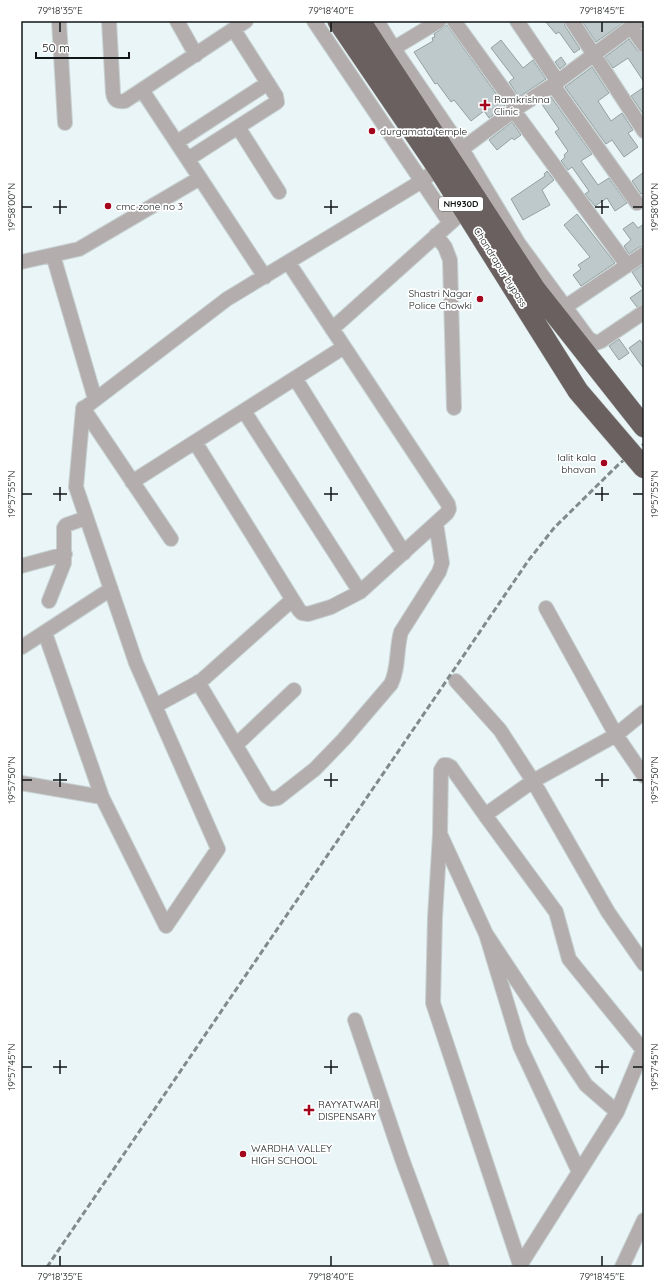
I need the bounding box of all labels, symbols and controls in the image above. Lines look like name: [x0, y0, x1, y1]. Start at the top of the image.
text: 79°18'35"E: [37, 4, 83, 17]
text: 79°18'40"E: [308, 4, 354, 17]
text: 79°18'45"E: [579, 4, 625, 17]
scale bar: [36, 34, 129, 60]
text: 50 m: [42, 40, 70, 55]
place label: Ramkrishna Clinic: [494, 93, 549, 118]
marker: Ramkrishna Clinic: [479, 99, 491, 111]
place label: durgamata temple: [380, 125, 468, 138]
marker: durgamata temple: [367, 126, 377, 136]
text: 19°58'00"N: [5, 183, 18, 231]
text: 19°58'00"N: [648, 183, 661, 231]
road number: NH930D: [439, 197, 483, 211]
place label: cmc zone no 3: [116, 200, 183, 213]
marker: cmc zone no 3: [103, 201, 113, 211]
street label: Chandrapur bypass: [471, 225, 530, 310]
place label: Shastri Nagar Police Chowki: [408, 287, 472, 312]
marker: Shastri Nagar Police Chowki: [475, 294, 485, 304]
place label: lalit kala bhavan: [557, 451, 596, 476]
marker: lalit kala bhavan: [599, 458, 609, 468]
text: 19°57'55"N: [5, 470, 18, 518]
text: 19°57'55"N: [648, 470, 661, 518]
text: 19°57'50"N: [5, 756, 18, 804]
text: 19°57'50"N: [648, 756, 661, 804]
text: 19°57'45"N: [5, 1043, 18, 1091]
text: 19°57'45"N: [648, 1043, 661, 1091]
place label: RAYYATWARI DISPENSARY: [318, 1098, 379, 1123]
marker: RAYYATWARI DISPENSARY: [303, 1104, 315, 1116]
place label: WARDHA VALLEY HIGH SCHOOL: [251, 1142, 332, 1167]
marker: WARDHA VALLEY HIGH SCHOOL: [238, 1149, 248, 1159]
text: 79°18'35"E: [37, 1270, 83, 1283]
text: 79°18'40"E: [308, 1270, 354, 1283]
text: 79°18'45"E: [579, 1270, 625, 1283]

